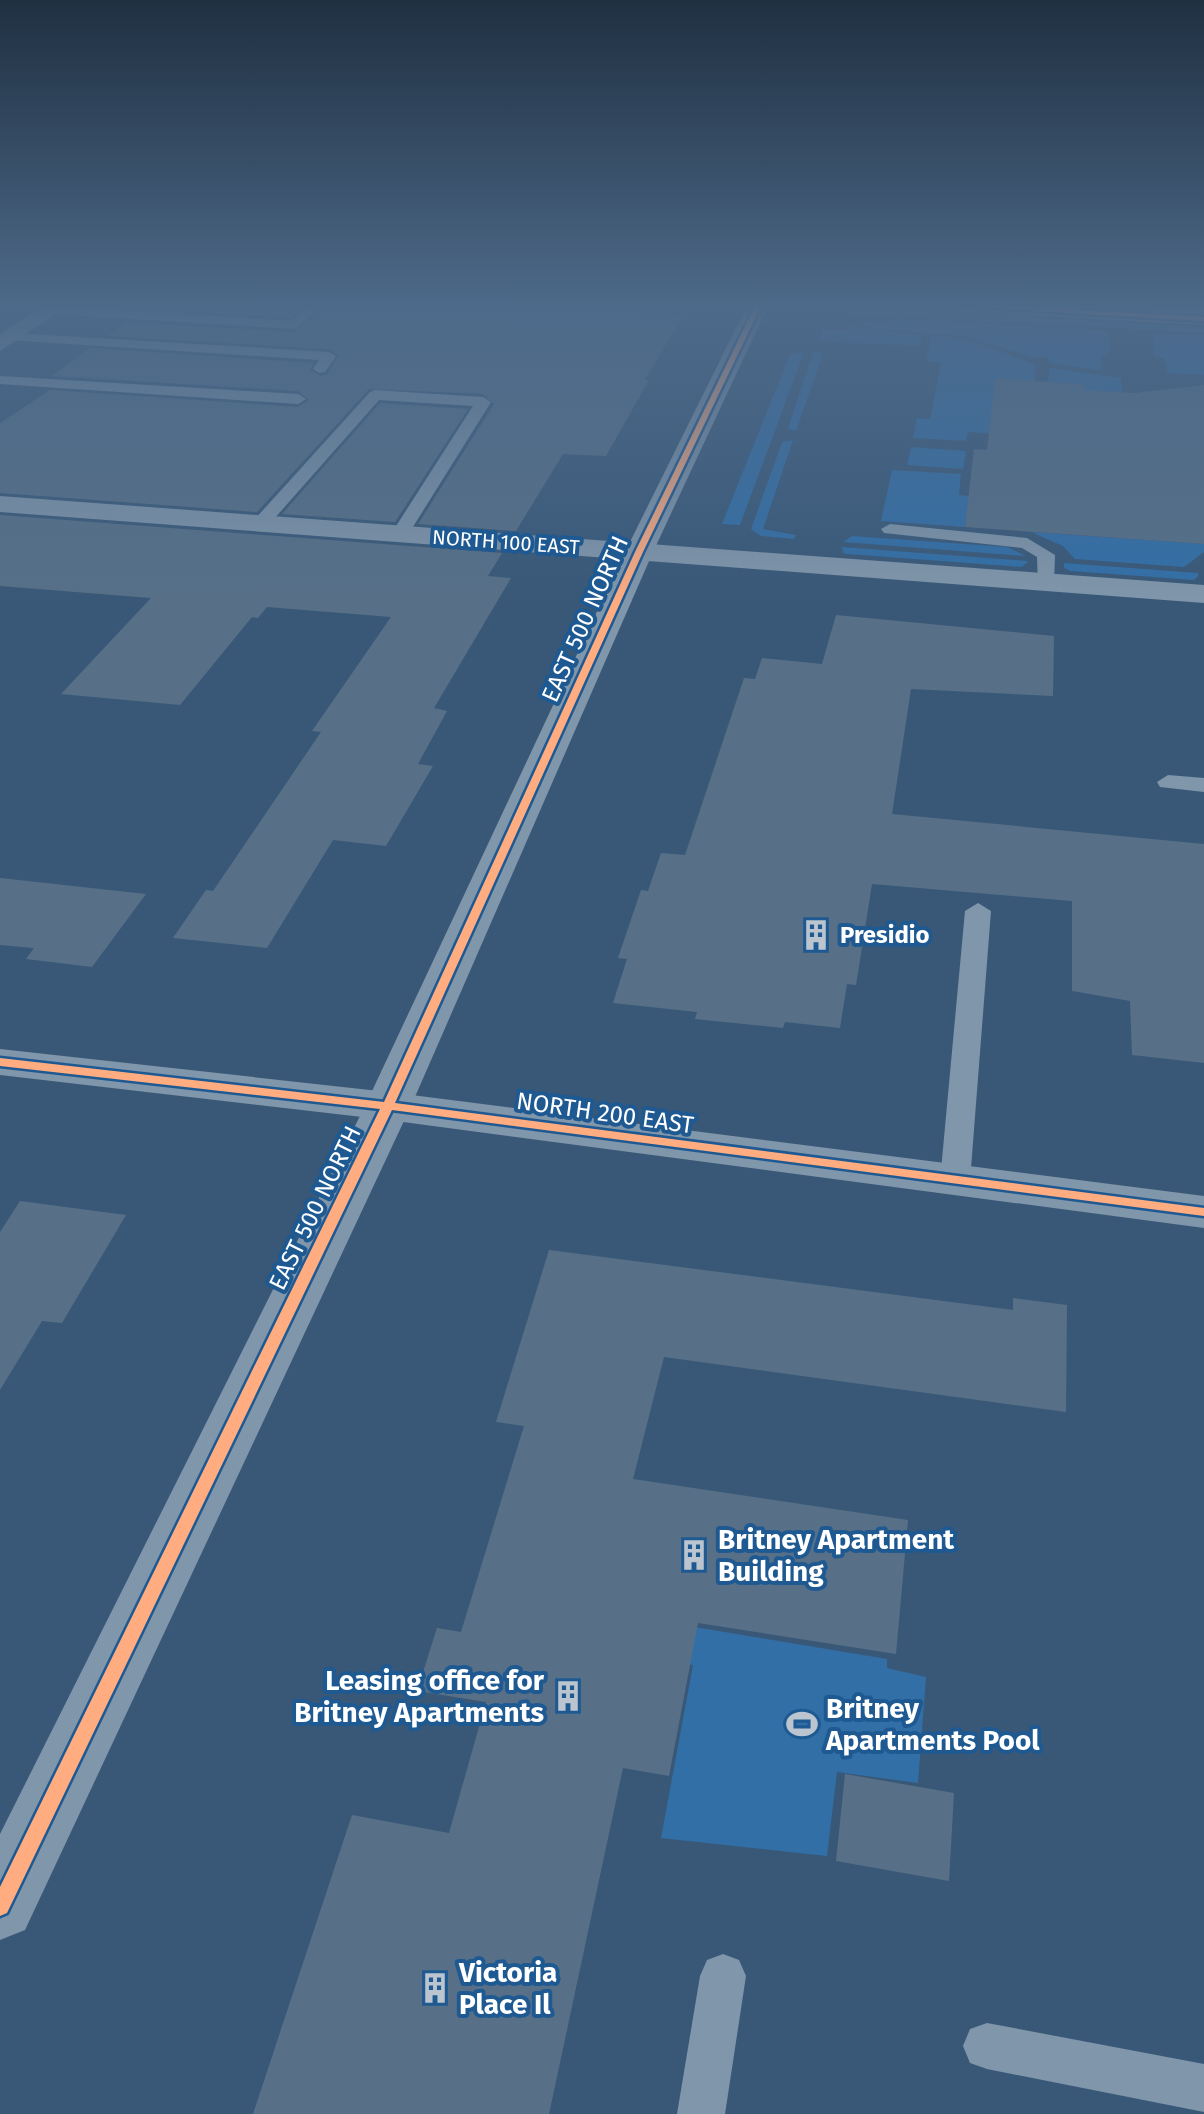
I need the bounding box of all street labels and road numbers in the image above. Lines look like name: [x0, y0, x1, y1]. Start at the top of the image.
street label: NORTH 100 EAST: [431, 525, 581, 559]
street label: EAST 500 NORTH: [536, 532, 634, 706]
street label: NORTH 200 EAST: [515, 1087, 696, 1139]
street label: EAST 500 NORTH: [263, 1121, 367, 1295]

